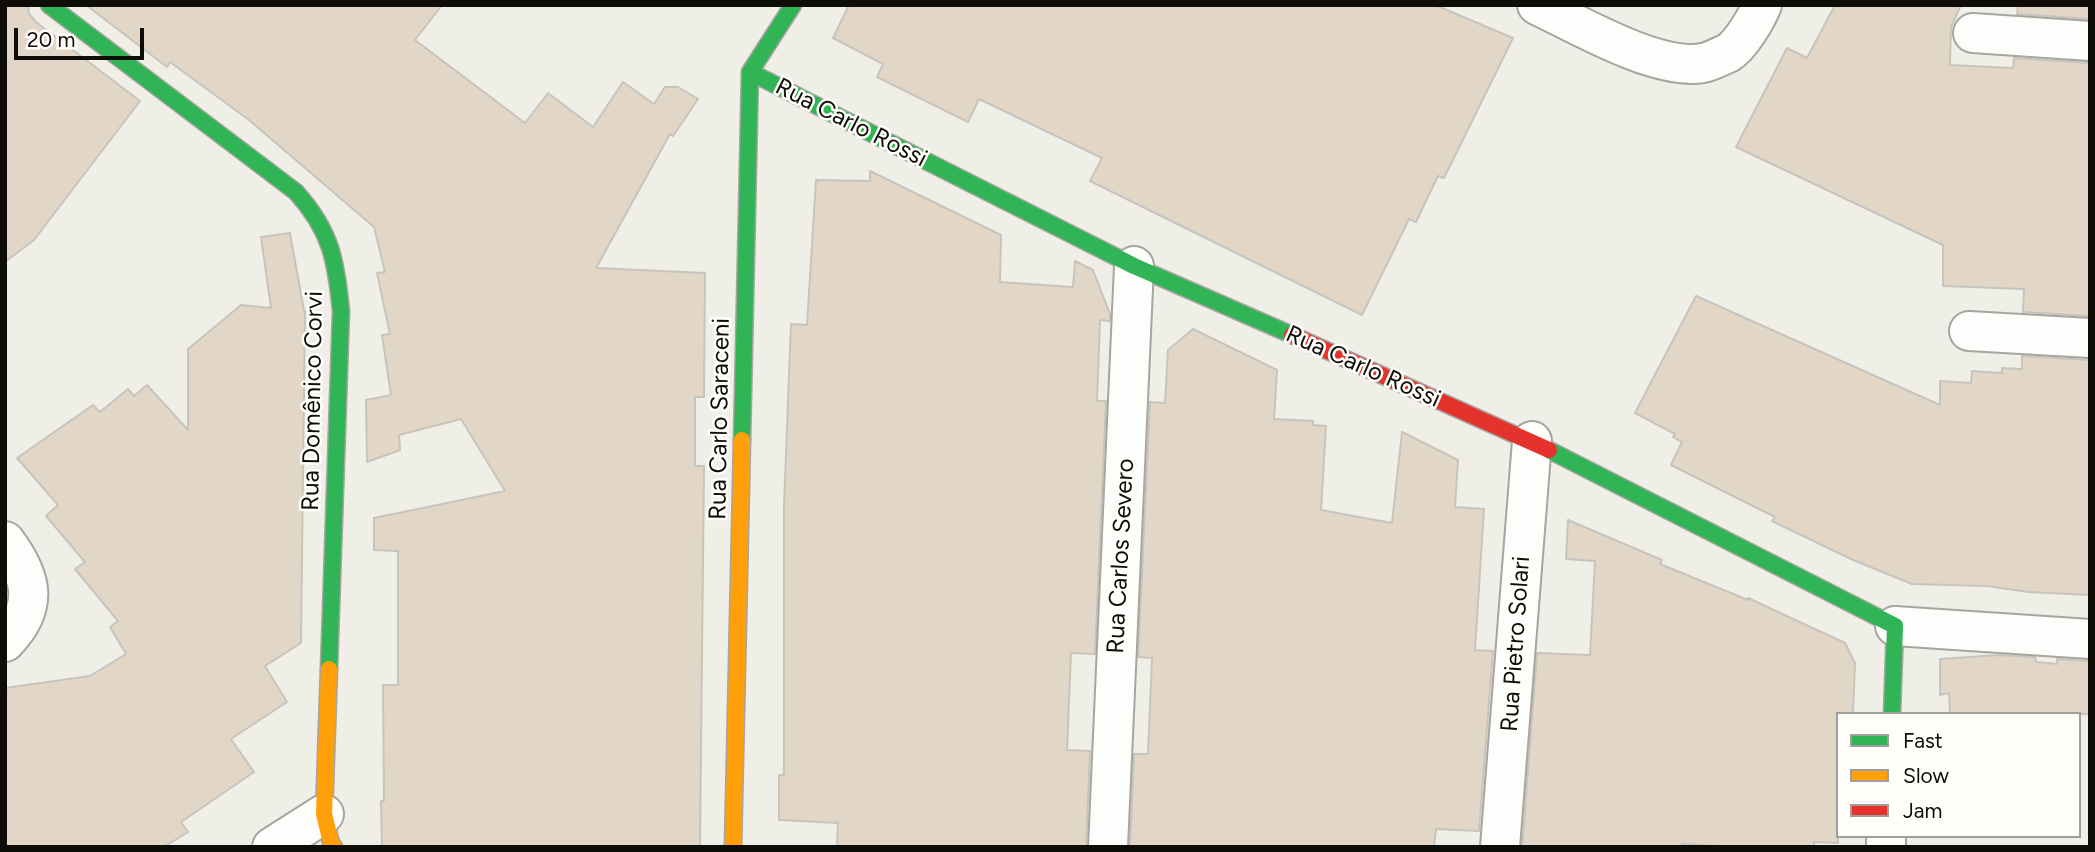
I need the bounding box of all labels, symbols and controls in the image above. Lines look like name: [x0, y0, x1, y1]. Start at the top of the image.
scale bar: [18, 14, 147, 58]
text: 20 m: [27, 27, 75, 52]
street label: Rua Carlo Rossi: [770, 72, 932, 174]
street label: Rua Domênico Corvi: [297, 291, 329, 511]
street label: Rua Carlo Saraceni: [704, 318, 736, 520]
street label: Rua Carlo Rossi: [1281, 320, 1445, 414]
street label: Rua Carlos Severo: [1102, 458, 1140, 654]
street label: Rua Pietro Solari: [1495, 555, 1537, 733]
legend: [1836, 712, 2081, 838]
text: Fast: [1903, 728, 1943, 753]
text: Slow: [1903, 763, 1949, 788]
text: Jam: [1903, 798, 1942, 823]

